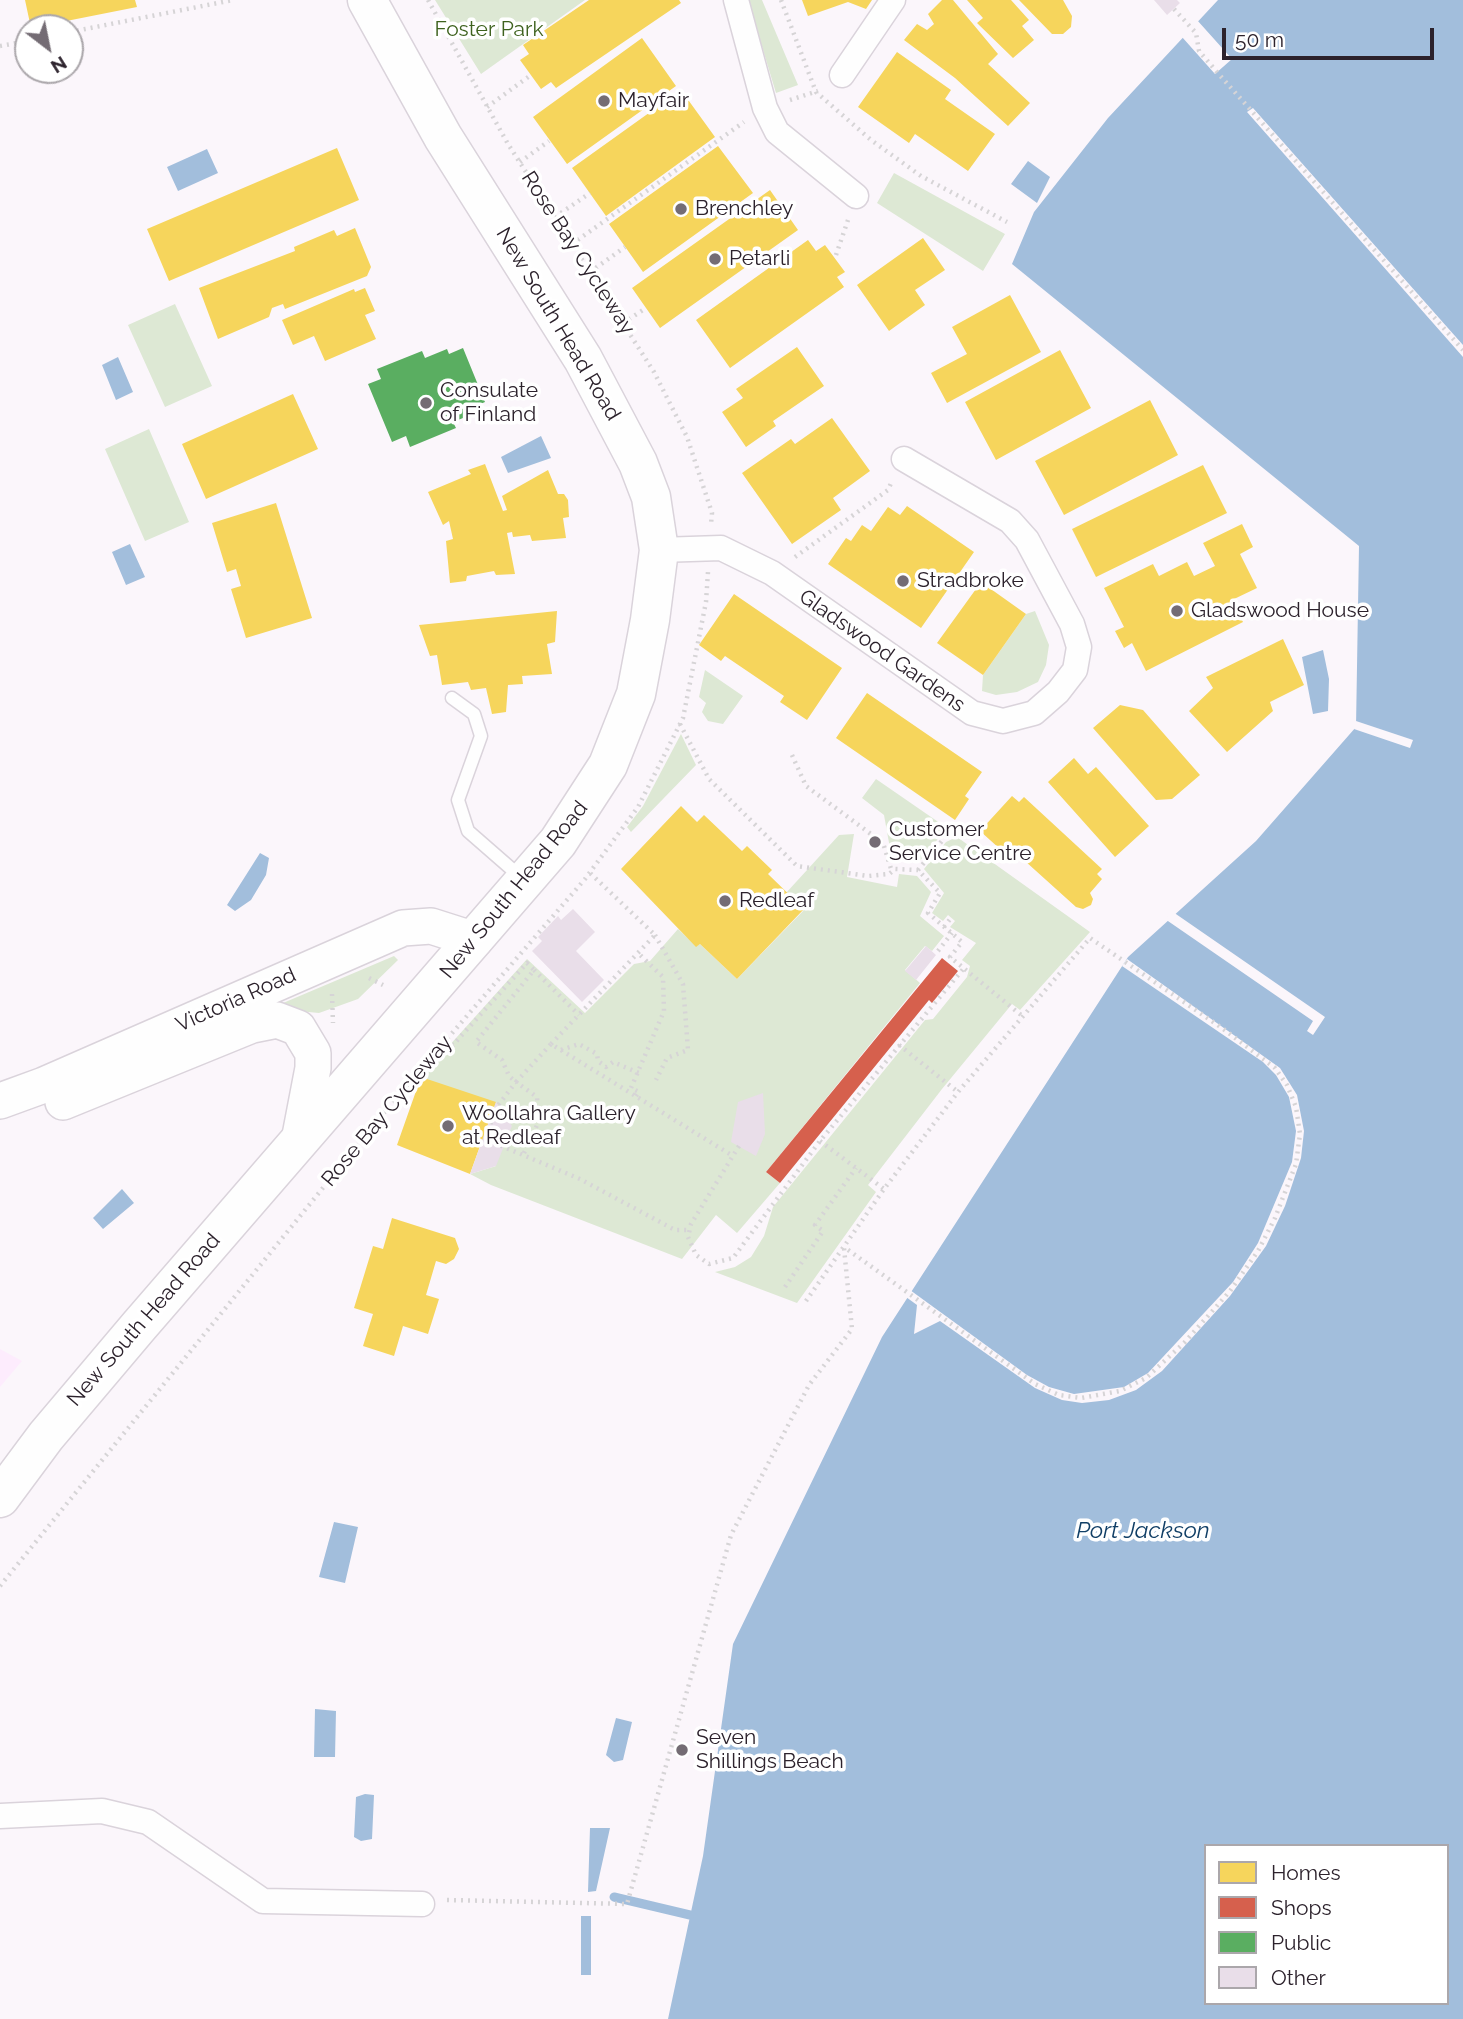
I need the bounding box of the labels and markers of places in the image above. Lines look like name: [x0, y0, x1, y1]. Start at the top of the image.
place label: Mayfair: [618, 88, 689, 114]
marker: Mayfair: [596, 93, 612, 109]
place label: Brenchley: [695, 196, 793, 222]
marker: Brenchley: [673, 201, 689, 217]
place label: Petarli: [729, 246, 790, 272]
marker: Petarli: [707, 251, 723, 267]
place label: Consulate of Finland: [440, 378, 538, 428]
marker: Consulate of Finland: [418, 395, 434, 411]
place label: Stradbroke: [917, 568, 1024, 594]
marker: Stradbroke: [895, 573, 911, 589]
place label: Gladswood House: [1191, 598, 1369, 624]
marker: Gladswood House: [1169, 603, 1185, 619]
place label: Customer Service Centre: [889, 817, 1032, 867]
marker: Customer Service Centre: [867, 834, 883, 850]
place label: Redleaf: [739, 888, 814, 914]
marker: Redleaf: [717, 893, 733, 909]
place label: Woollahra Gallery at Redleaf: [462, 1101, 636, 1151]
marker: Woollahra Gallery at Redleaf: [440, 1118, 456, 1134]
place label: Seven Shillings Beach: [696, 1725, 844, 1775]
marker: Seven Shillings Beach: [674, 1742, 690, 1758]

